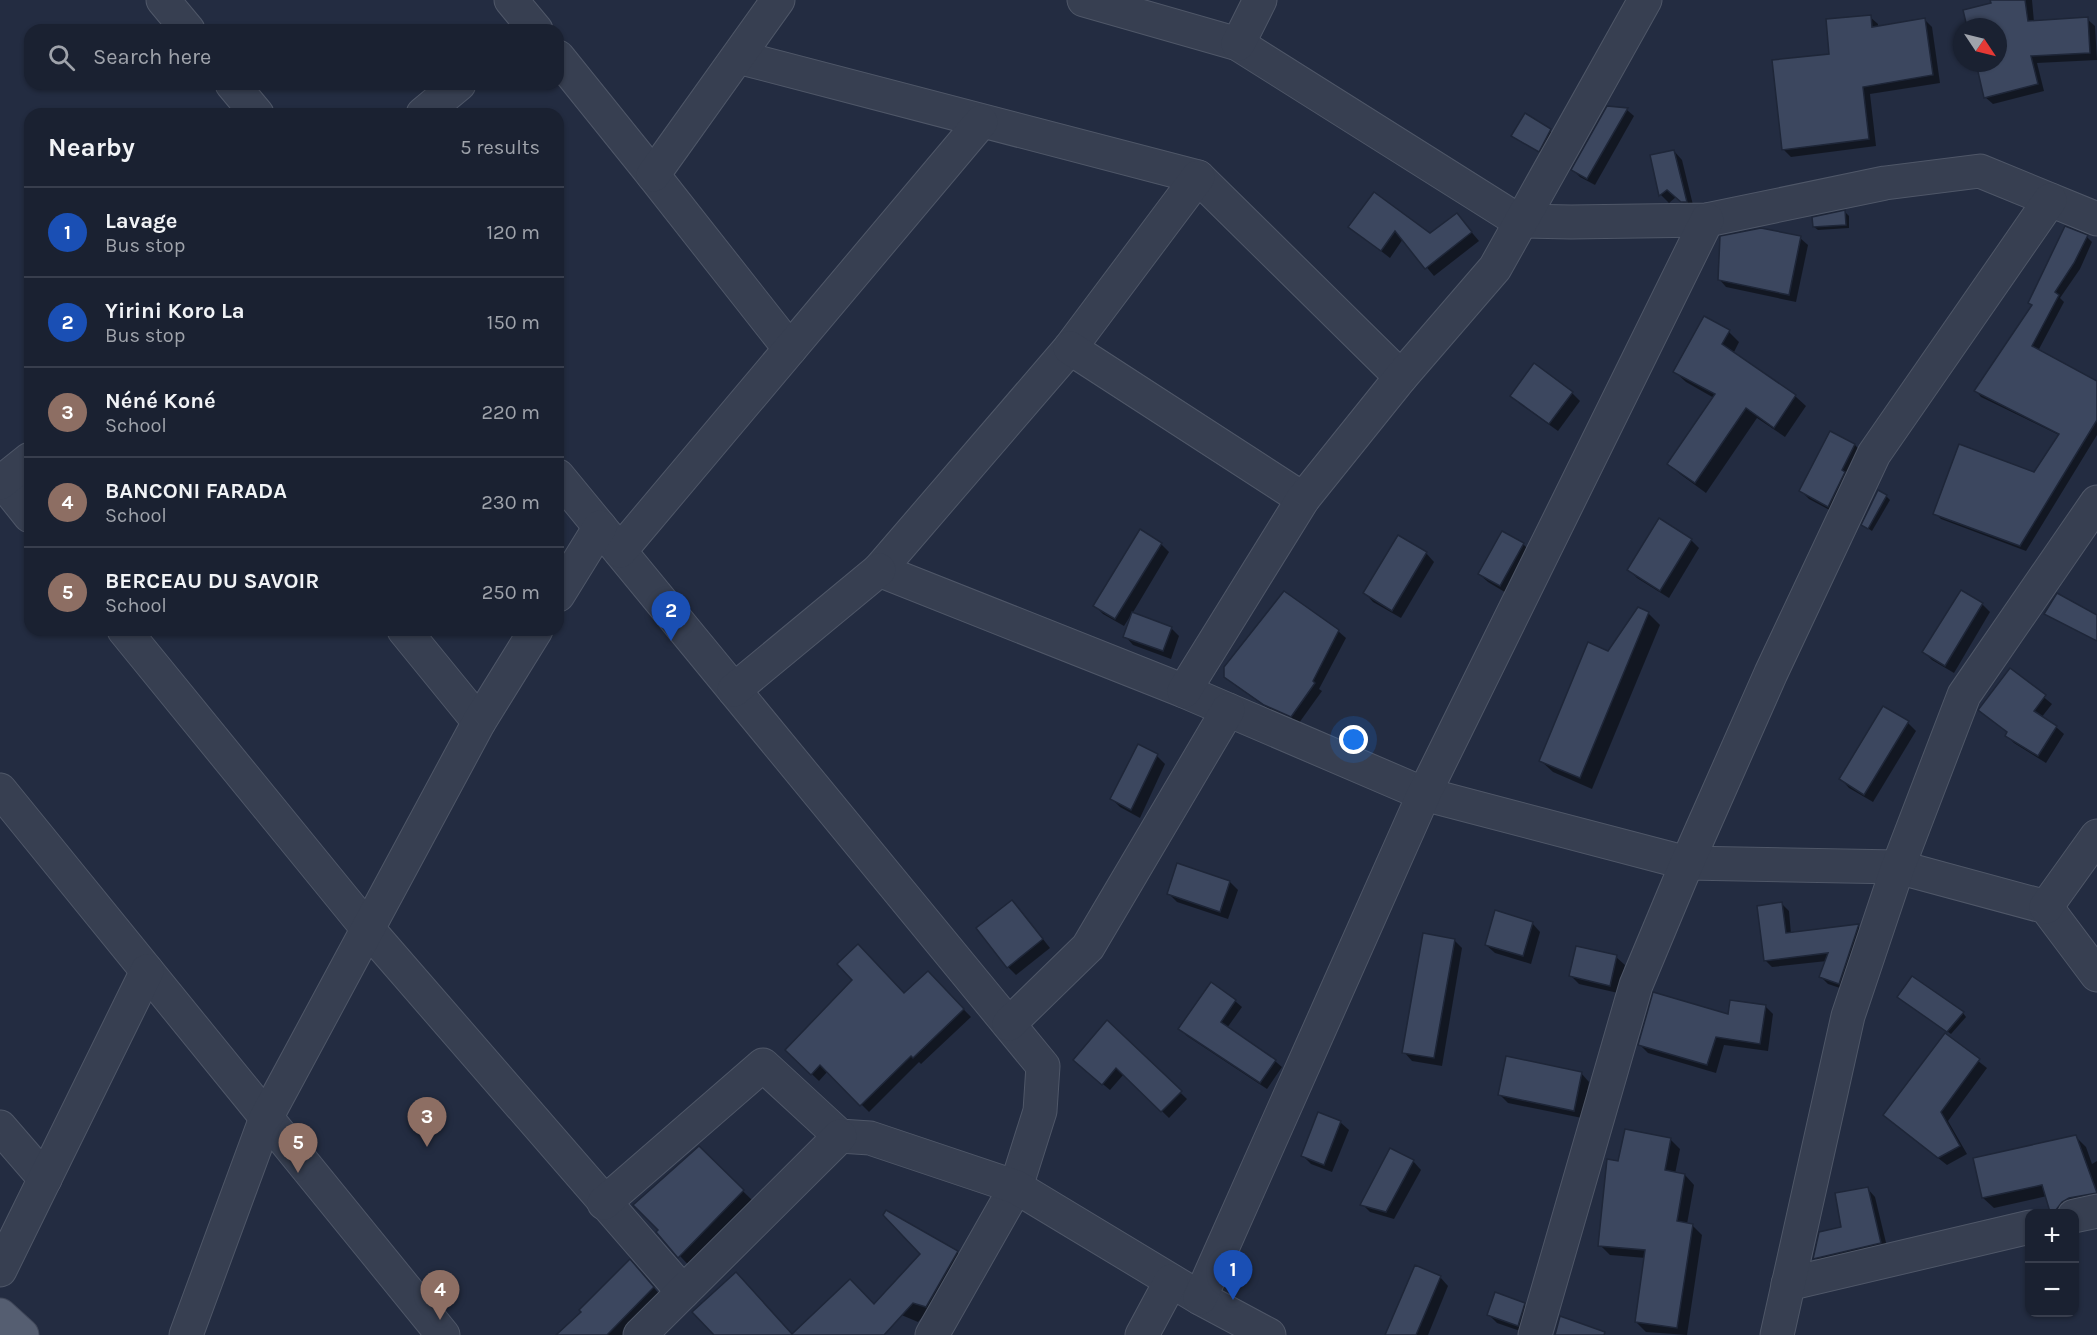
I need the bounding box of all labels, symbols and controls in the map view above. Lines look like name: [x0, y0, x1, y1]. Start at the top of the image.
north arrow: [1953, 18, 2007, 72]
search box: [24, 24, 564, 90]
icon: search: [45, 41, 78, 74]
text: Search here: [93, 44, 211, 70]
text: Nearby: [48, 132, 135, 163]
text: 5 results: [460, 136, 540, 159]
text: Lavage: [105, 208, 178, 234]
text: 1: [64, 221, 71, 244]
text: 120 m: [486, 221, 540, 244]
text: Bus stop: [105, 234, 185, 257]
text: Yirini Koro La: [105, 298, 245, 324]
text: 2: [61, 311, 74, 334]
text: 150 m: [487, 311, 540, 334]
text: Bus stop: [105, 324, 185, 347]
text: Néné Koné: [105, 388, 216, 414]
text: 3: [61, 401, 74, 424]
text: 220 m: [481, 401, 540, 424]
text: School: [105, 414, 167, 437]
text: BANCONI FARADA: [105, 478, 287, 504]
text: 4: [62, 491, 73, 514]
text: 230 m: [481, 491, 540, 514]
text: School: [105, 504, 167, 527]
text: BERCEAU DU SAVOIR: [105, 568, 319, 594]
text: 5: [62, 581, 73, 604]
text: 250 m: [482, 581, 540, 604]
pin: 2: [652, 592, 690, 641]
text: School: [105, 594, 167, 617]
your location: [1339, 725, 1368, 754]
pin: 3: [408, 1098, 446, 1147]
pin: 5: [278, 1124, 318, 1173]
map controls: [2025, 1209, 2079, 1317]
button: +: [2025, 1209, 2079, 1263]
pin: 1: [1214, 1250, 1252, 1300]
button: −: [2025, 1263, 2079, 1317]
pin: 4: [420, 1270, 460, 1320]

